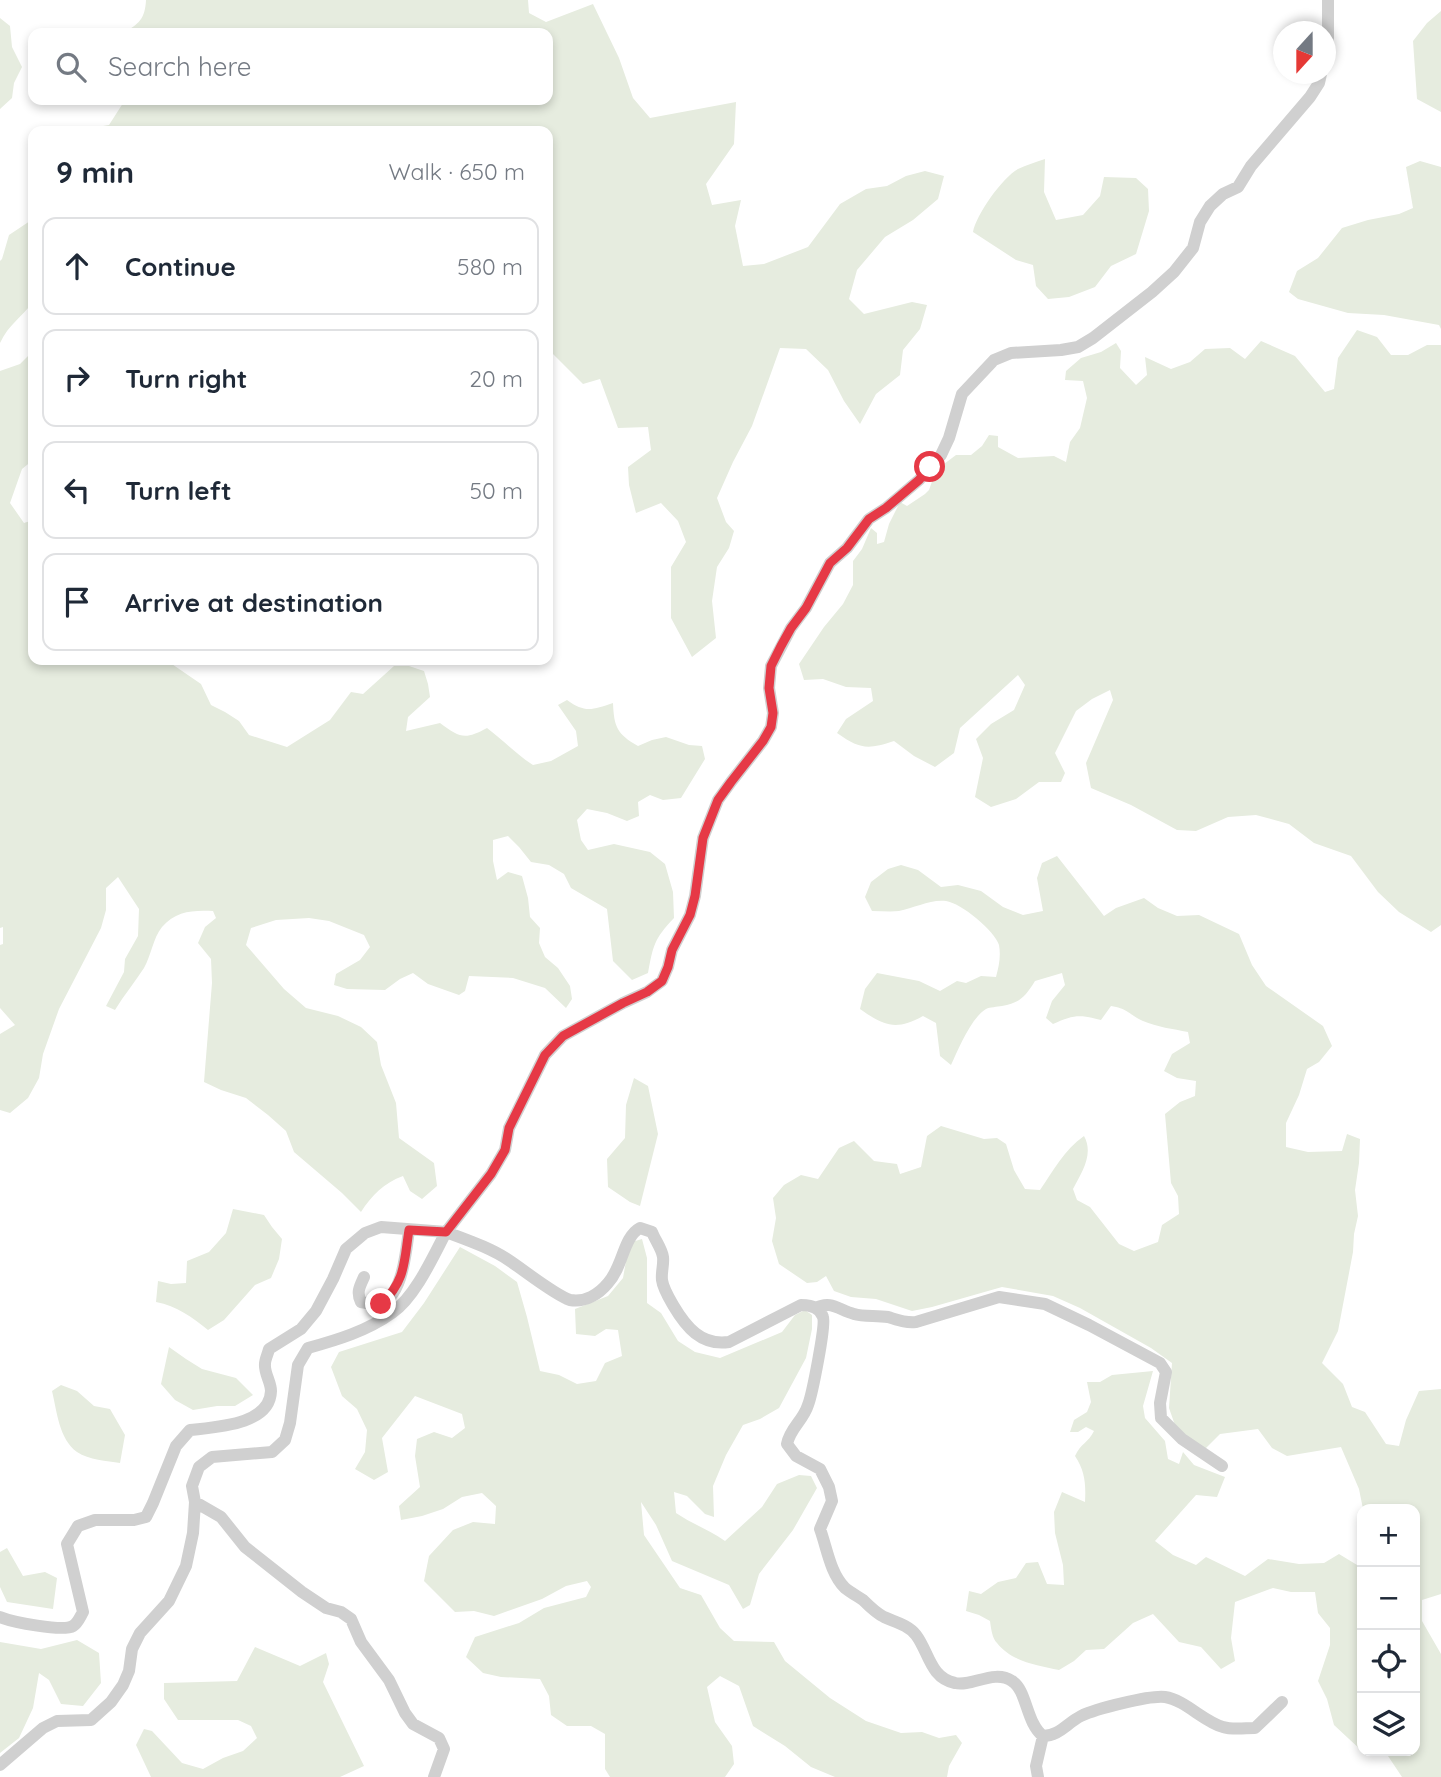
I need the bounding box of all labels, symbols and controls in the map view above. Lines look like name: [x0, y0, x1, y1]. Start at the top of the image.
north arrow: [1273, 21, 1336, 84]
search box: [28, 28, 553, 105]
icon: search: [52, 48, 90, 86]
text: Search here: [108, 50, 252, 83]
text: 9 min: [56, 153, 134, 191]
text: Walk · 650 m: [389, 157, 525, 186]
icon: ahead: [58, 247, 96, 285]
text: Continue: [125, 250, 236, 283]
text: 580 m: [457, 252, 523, 281]
icon: right: [58, 359, 96, 397]
text: Turn right: [125, 362, 247, 395]
text: 20 m: [469, 364, 523, 393]
route start: [914, 451, 945, 482]
icon: left: [58, 471, 96, 509]
text: Turn left: [125, 474, 232, 507]
text: 50 m: [470, 476, 523, 505]
icon: arrive: [58, 583, 96, 621]
text: Arrive at destination: [125, 586, 383, 619]
route end: [365, 1288, 396, 1319]
map controls: [1357, 1504, 1420, 1756]
button: +: [1357, 1504, 1420, 1567]
button: −: [1357, 1567, 1420, 1630]
button: locate: [1357, 1630, 1420, 1693]
button: layers: [1357, 1693, 1420, 1756]

